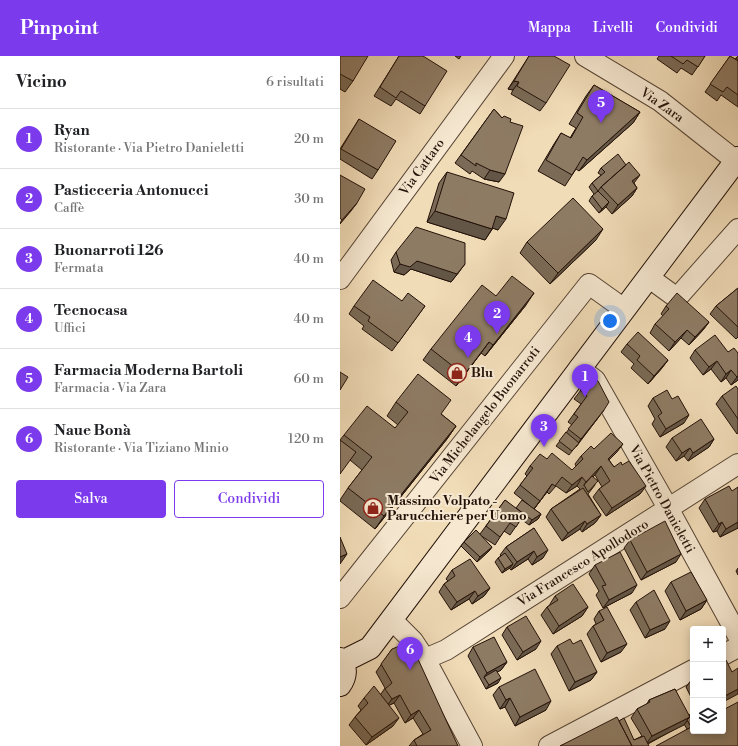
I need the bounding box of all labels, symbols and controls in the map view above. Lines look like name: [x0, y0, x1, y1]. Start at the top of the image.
text: Pinpoint: [20, 16, 99, 40]
text: Mappa: [528, 19, 571, 37]
text: Livelli: [593, 19, 633, 37]
text: Condividi: [655, 19, 718, 37]
text: Vicino: [16, 71, 67, 93]
text: 6 risultati: [266, 74, 324, 90]
street label: Via Zara: [636, 84, 687, 126]
pin: 5: [588, 90, 614, 123]
text: Ryan: [54, 121, 90, 140]
text: 1: [26, 131, 32, 147]
text: 20 m: [294, 131, 324, 147]
street label: Via Cattaro: [395, 135, 448, 199]
text: Ristorante · Via Pietro Danieletti: [54, 140, 244, 156]
text: Pasticceria Antonucci: [54, 181, 208, 200]
text: 2: [25, 191, 33, 207]
text: 30 m: [294, 191, 324, 207]
text: Caffè: [54, 200, 84, 216]
text: Buonarroti 126: [54, 241, 163, 260]
text: 3: [25, 251, 33, 267]
text: 40 m: [294, 251, 324, 267]
text: Fermata: [54, 260, 103, 276]
text: Tecnocasa: [54, 301, 128, 320]
pin: 2: [484, 301, 510, 334]
text: 4: [25, 311, 33, 327]
text: 40 m: [294, 311, 324, 327]
your location: [600, 311, 620, 331]
text: Uffici: [54, 320, 86, 336]
pin: 4: [455, 325, 481, 358]
street label: Via Michelangelo Buonarroti: [426, 343, 543, 487]
text: Farmacia Moderna Bartoli: [54, 361, 243, 380]
shop icon: Blu: [446, 362, 468, 384]
pin: 1: [572, 364, 598, 397]
place label: Blu: [471, 365, 493, 381]
text: 5: [25, 371, 33, 387]
text: 60 m: [293, 371, 324, 387]
text: Farmacia · Via Zara: [54, 380, 166, 396]
pin: 3: [531, 414, 557, 447]
text: Naue Bonà: [54, 421, 131, 440]
text: 6: [25, 431, 33, 447]
text: 120 m: [288, 431, 324, 447]
text: Ristorante · Via Tiziano Minio: [54, 440, 229, 456]
street label: Via Pietro Danieletti: [625, 441, 698, 556]
button: Salva: [16, 480, 166, 518]
button: Condividi: [174, 480, 324, 518]
place label: Massimo Volpato - Parucchiere per Uomo: [387, 493, 527, 524]
shop icon: Massimo Volpato - Parucchiere per Uomo: [362, 497, 384, 519]
street label: Via Francesco Apollodoro: [513, 516, 652, 611]
map controls: [690, 626, 726, 734]
button: +: [690, 626, 726, 662]
pin: 6: [397, 637, 423, 670]
button: −: [690, 662, 726, 698]
button: layers: [690, 698, 726, 734]

